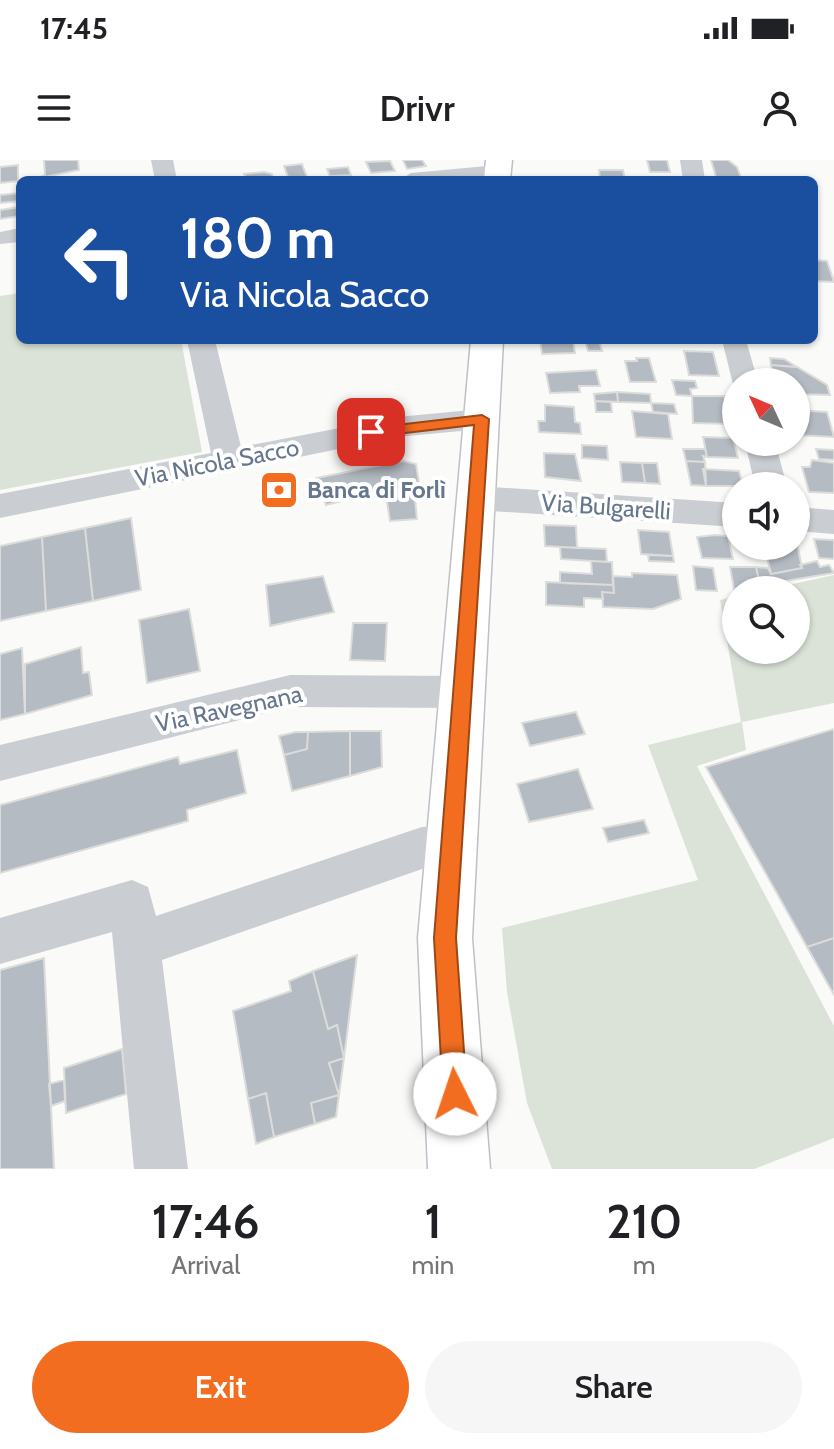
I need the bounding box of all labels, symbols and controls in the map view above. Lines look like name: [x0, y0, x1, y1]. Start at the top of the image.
text: 17:45: [40, 10, 108, 47]
icon: menu: [32, 86, 76, 130]
text: Drivr: [379, 86, 455, 130]
icon: person: [758, 86, 802, 130]
text: 180 m: [180, 204, 335, 272]
icon: left: [48, 208, 152, 312]
text: Via Nicola Sacco: [180, 272, 429, 316]
north arrow: [722, 368, 810, 456]
map controls: [722, 368, 810, 664]
pin: [337, 398, 405, 466]
icon: arrive: [349, 410, 393, 454]
street label: Via Nicola Sacco: [133, 432, 301, 493]
bank icon: Banca di Forlì: [258, 469, 300, 511]
button: sound: [722, 472, 810, 560]
place label: Banca di Forlì: [307, 475, 446, 504]
street label: Via Bulgarelli: [540, 488, 672, 525]
button: search: [722, 576, 810, 664]
street label: Via Ravegnana: [153, 679, 305, 738]
position arrow: [413, 1052, 497, 1136]
text: 17:46: [152, 1192, 260, 1250]
text: 1: [424, 1192, 441, 1250]
text: 210: [606, 1192, 682, 1250]
text: Arrival: [171, 1249, 240, 1281]
text: min: [411, 1249, 454, 1281]
text: m: [633, 1249, 656, 1281]
button: Exit: [32, 1341, 409, 1433]
button: Share: [425, 1341, 802, 1433]

